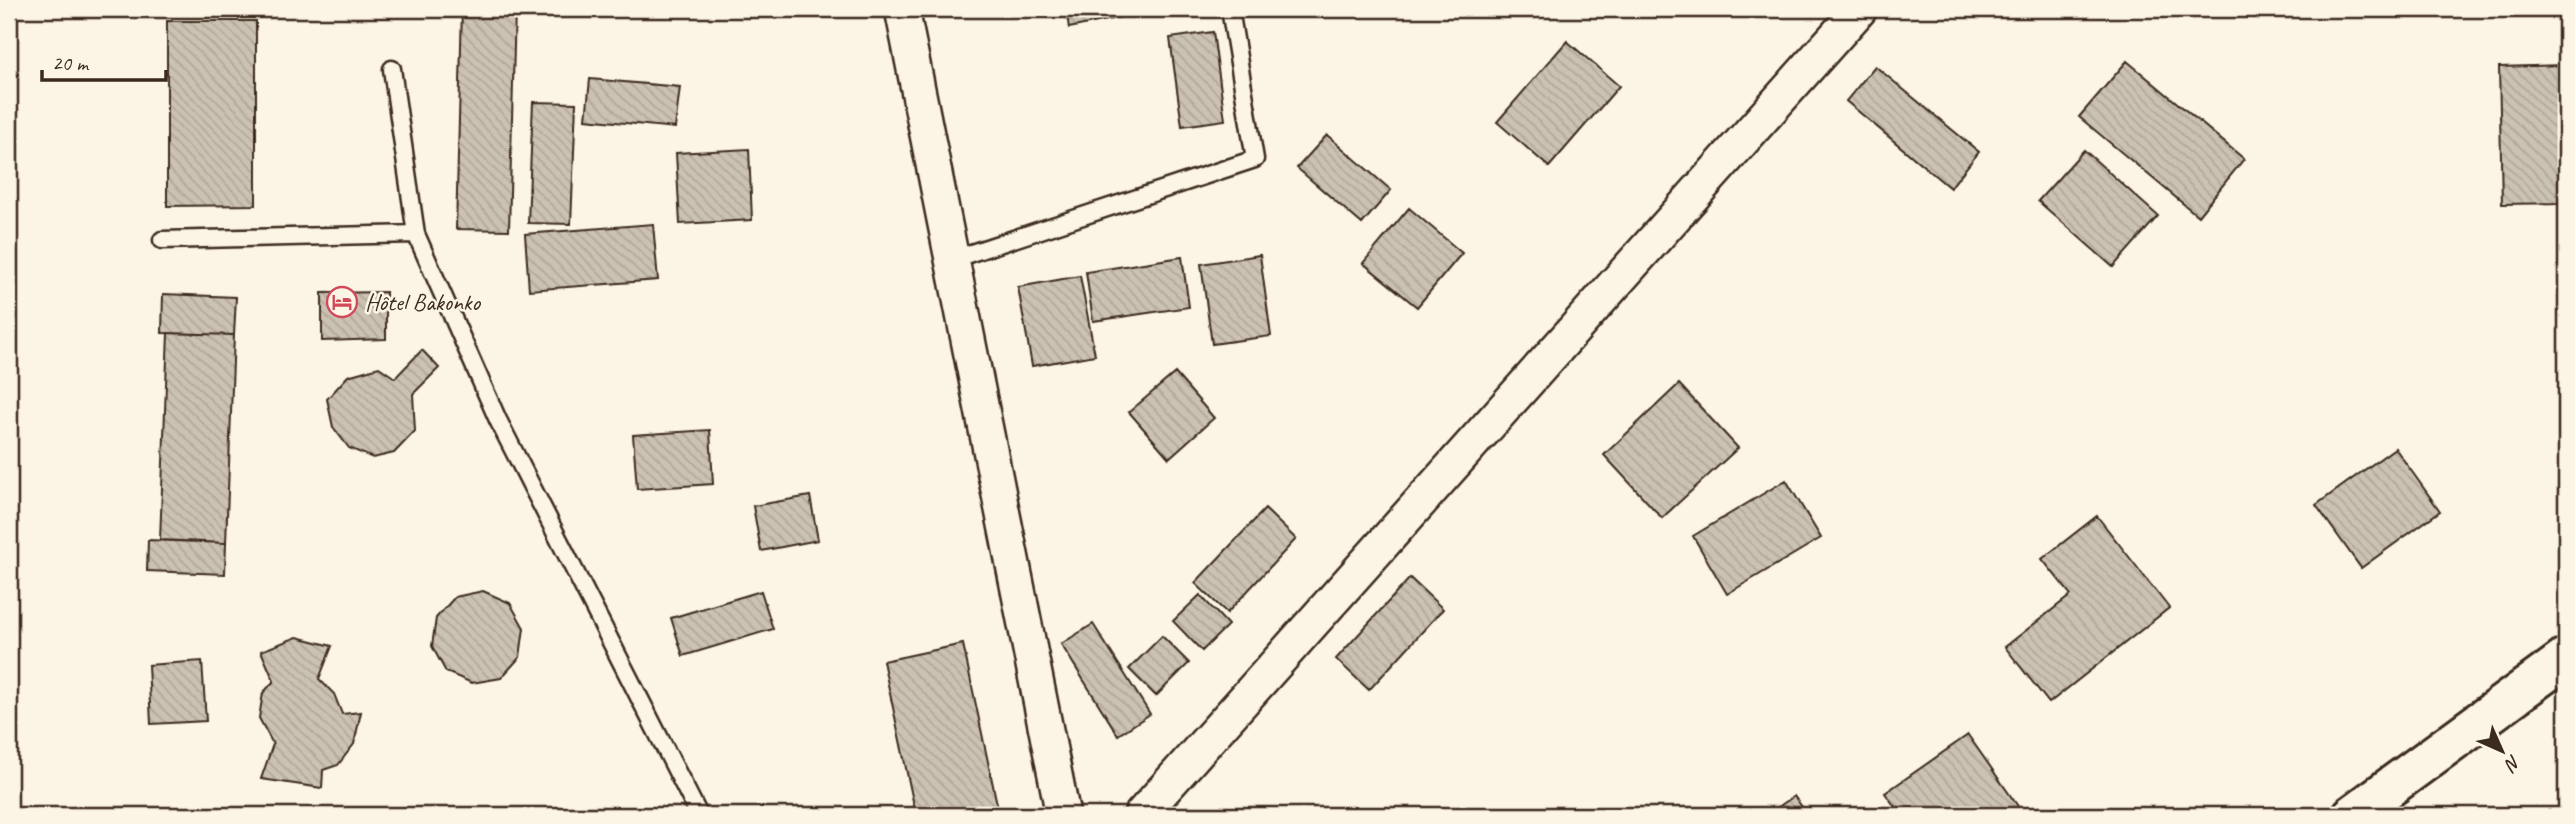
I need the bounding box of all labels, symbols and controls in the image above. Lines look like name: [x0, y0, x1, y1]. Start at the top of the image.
scale bar: [42, 38, 166, 82]
text: 20 m: [52, 50, 90, 76]
hotel icon: Hôtel Bakonko: [325, 285, 359, 319]
place label: Hôtel Bakonko: [365, 287, 481, 317]
north arrow: [2466, 716, 2536, 786]
text: N: [2498, 750, 2526, 777]

